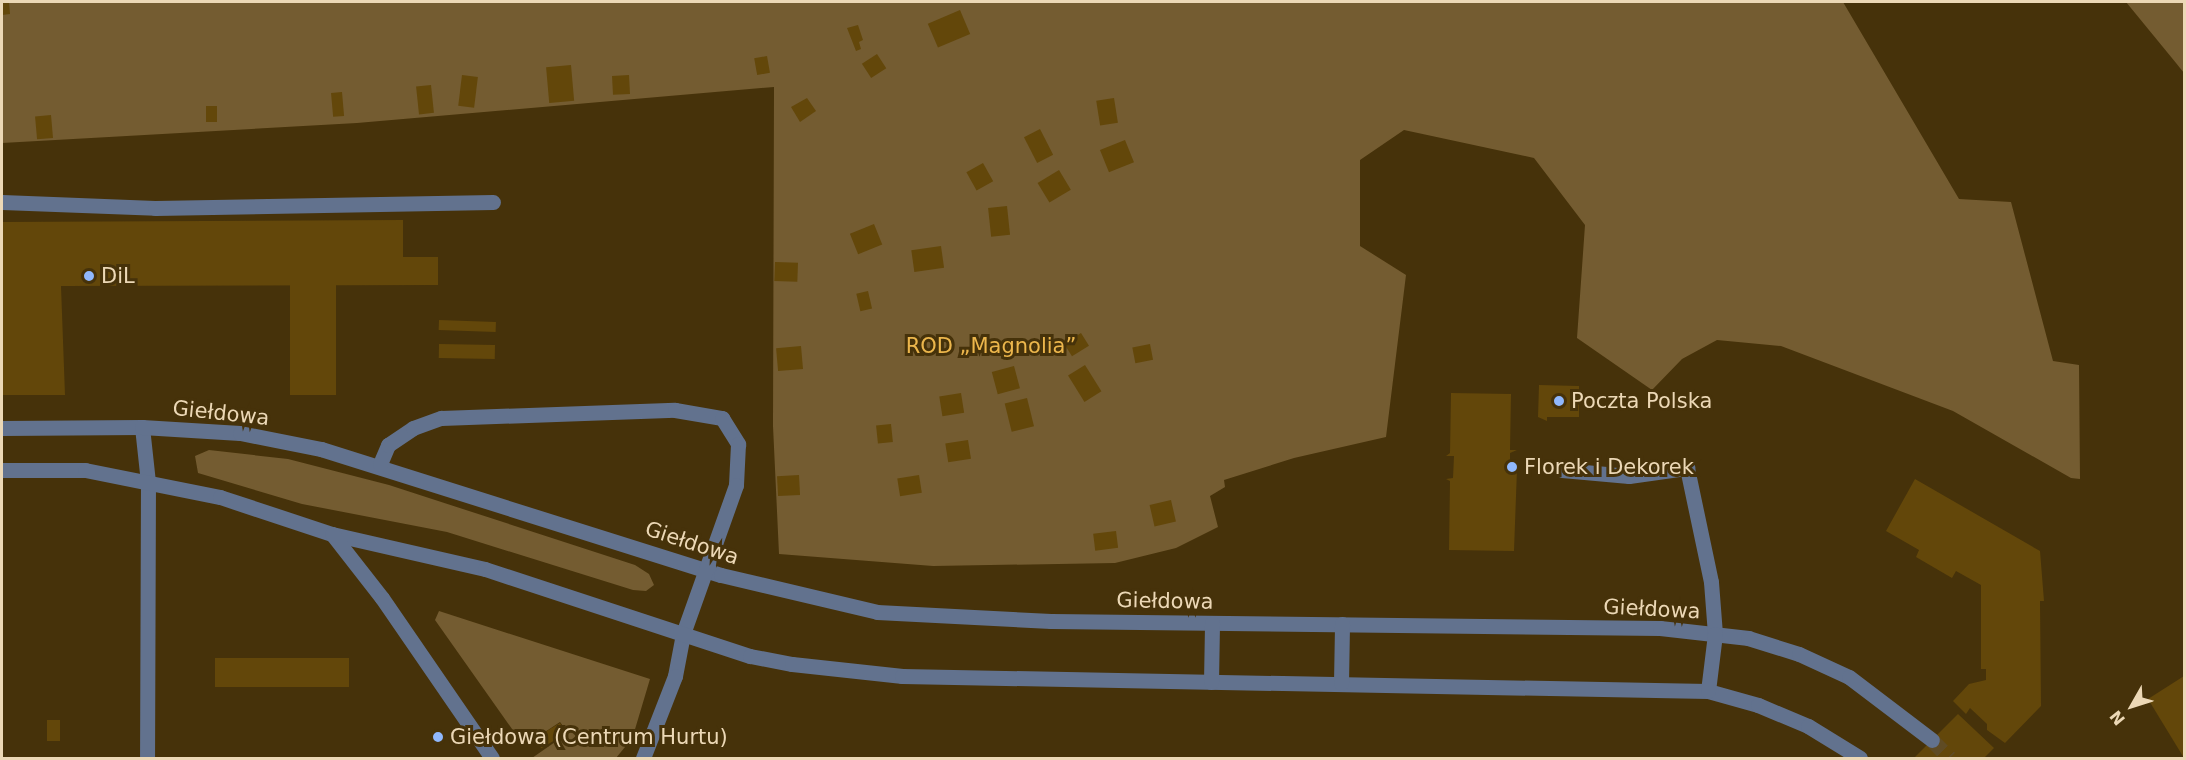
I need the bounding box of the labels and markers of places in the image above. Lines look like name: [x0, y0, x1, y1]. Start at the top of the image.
place label: DiL: [101, 263, 135, 289]
marker: DiL: [82, 269, 96, 283]
place label: Poczta Polska: [1571, 388, 1712, 414]
marker: Poczta Polska: [1552, 394, 1566, 408]
place label: Florek i Dekorek: [1524, 454, 1694, 480]
marker: Florek i Dekorek: [1505, 460, 1519, 474]
place label: Giełdowa (Centrum Hurtu): [450, 724, 728, 750]
marker: Giełdowa (Centrum Hurtu): [431, 730, 445, 744]

